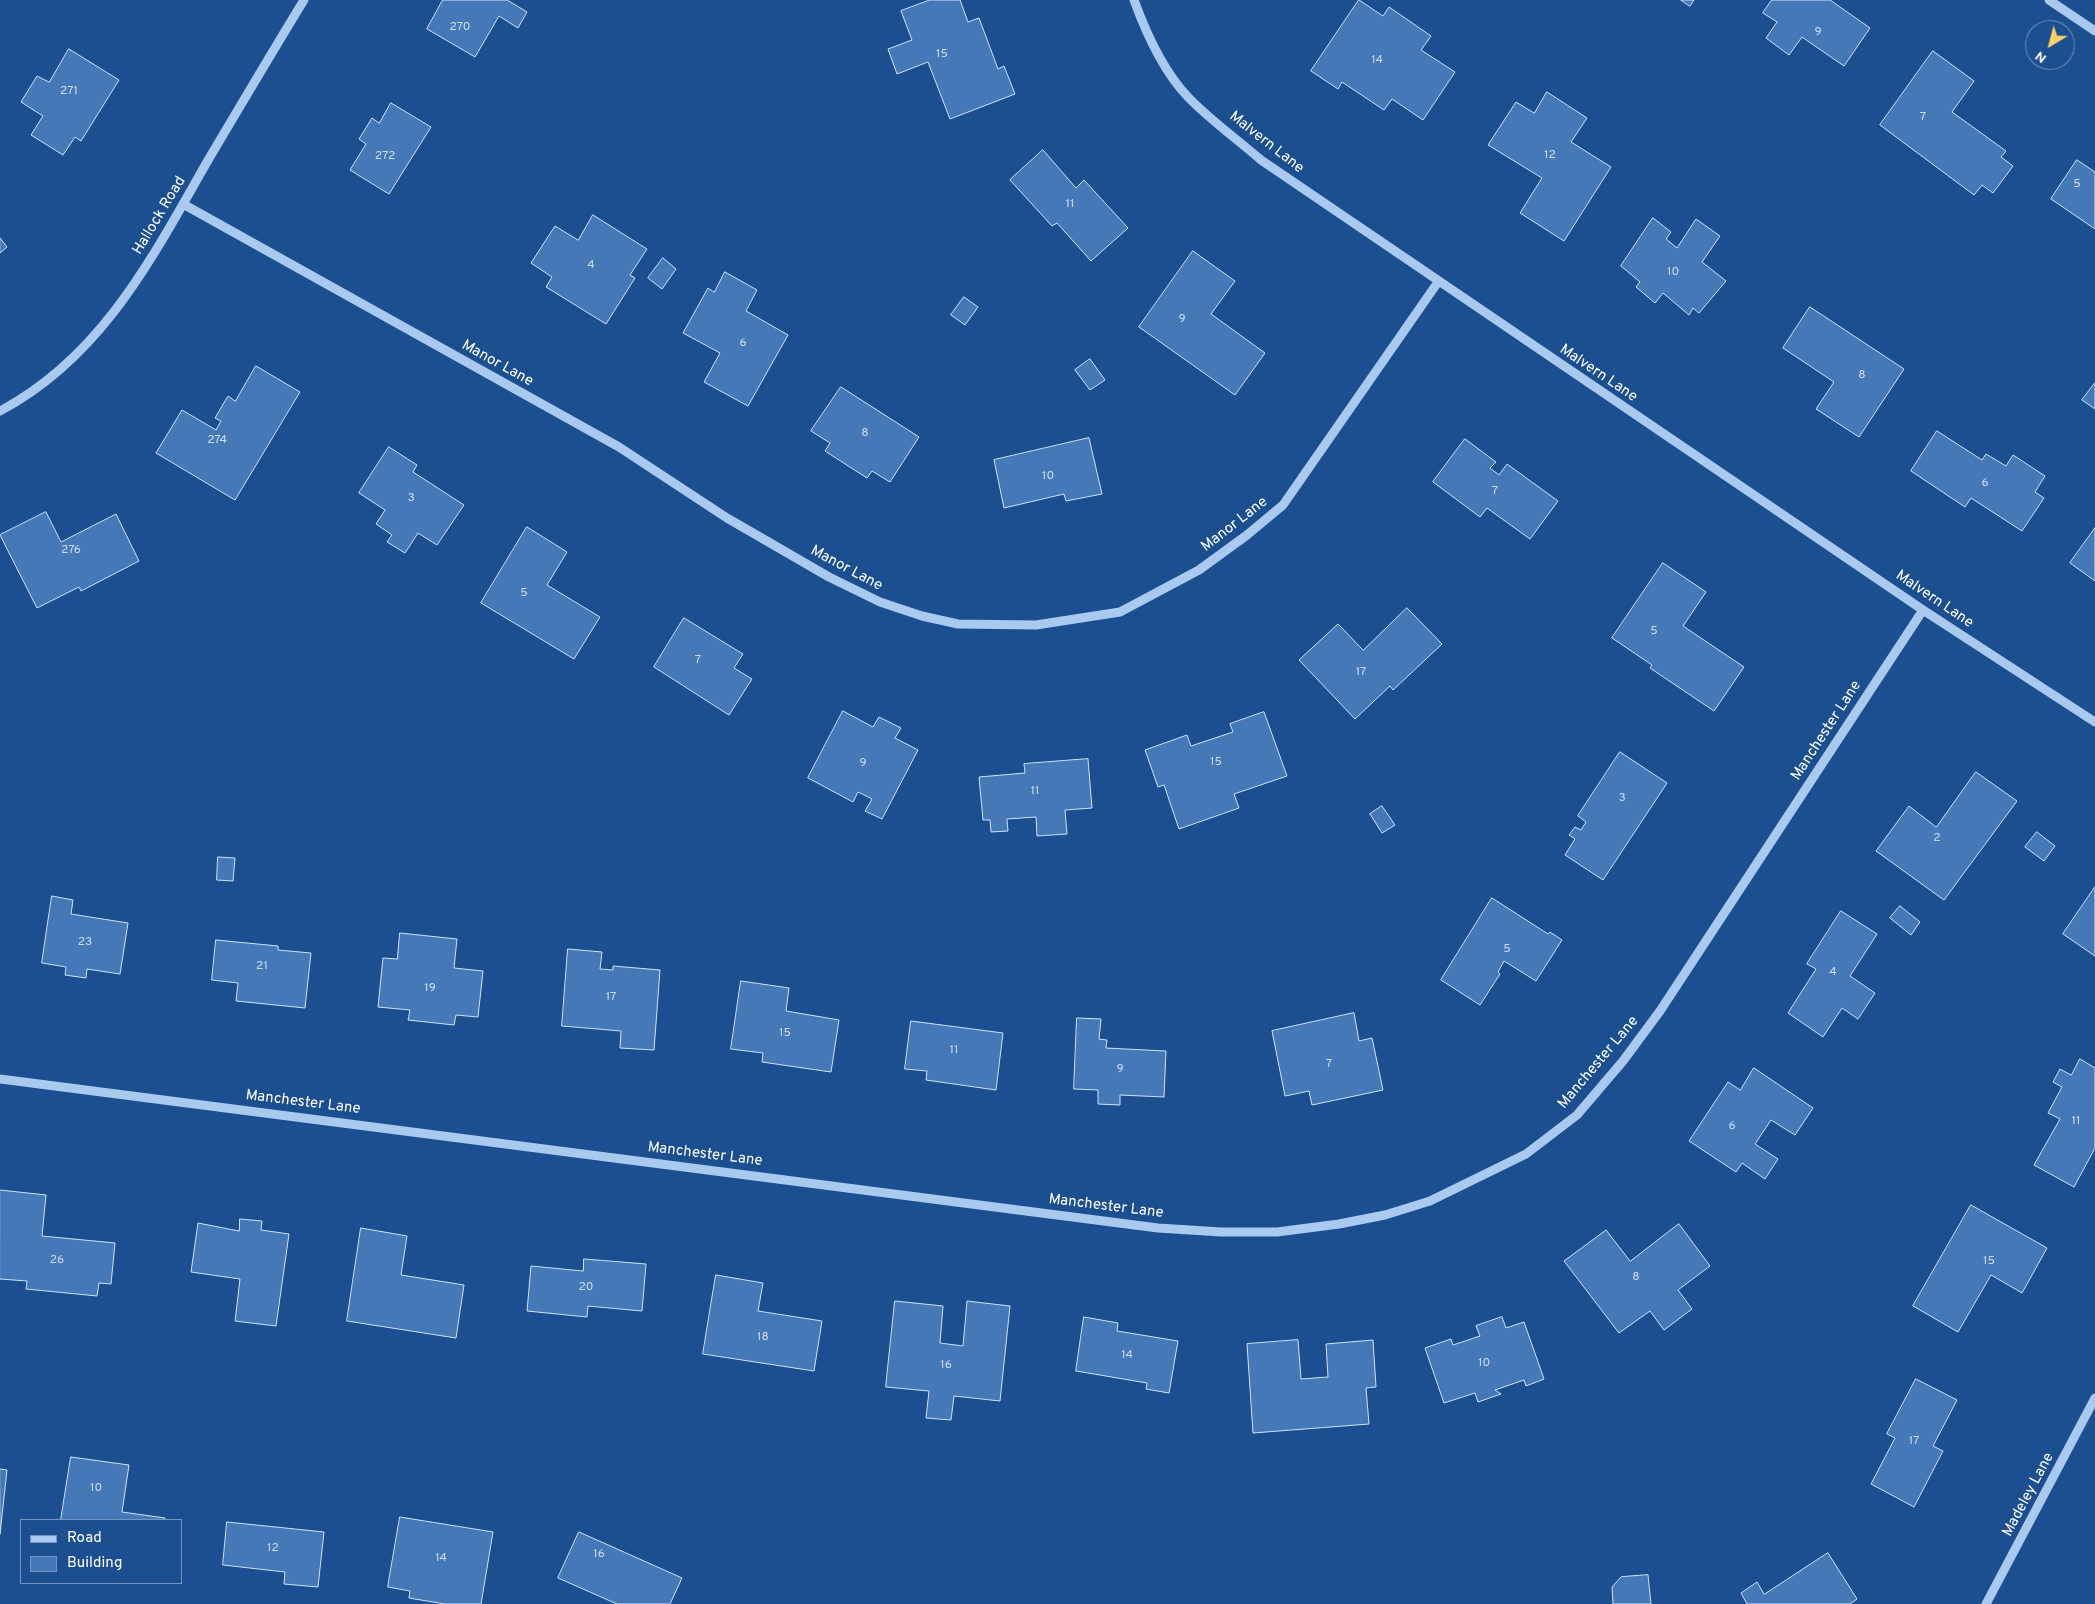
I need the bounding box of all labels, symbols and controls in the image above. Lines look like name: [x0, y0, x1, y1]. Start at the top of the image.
north arrow: [2025, 20, 2075, 70]
house number: 270: [450, 21, 470, 35]
house number: 9: [1814, 26, 1822, 40]
text: N: [2032, 47, 2050, 66]
house number: 15: [936, 48, 948, 62]
house number: 14: [1371, 54, 1383, 68]
house number: 271: [60, 85, 78, 99]
street label: Malvern Lane: [1225, 108, 1307, 178]
house number: 7: [1920, 111, 1926, 125]
house number: 12: [1544, 149, 1556, 163]
house number: 272: [375, 150, 395, 164]
street label: Hallock Road: [130, 174, 190, 258]
house number: 5: [2073, 178, 2081, 192]
house number: 11: [1066, 198, 1074, 212]
house number: 4: [587, 259, 595, 273]
house number: 10: [1667, 266, 1679, 280]
house number: 9: [1178, 313, 1186, 327]
street label: Manor Lane: [458, 337, 536, 391]
house number: 6: [739, 337, 747, 351]
street label: Malvern Lane: [1556, 341, 1640, 407]
house number: 8: [1858, 369, 1866, 383]
house number: 8: [861, 427, 869, 441]
house number: 274: [207, 434, 227, 448]
house number: 10: [1042, 470, 1054, 484]
house number: 6: [1981, 477, 1989, 491]
house number: 7: [1492, 485, 1498, 499]
house number: 3: [407, 492, 415, 506]
street label: Manor Lane: [1198, 494, 1272, 556]
street label: Manor Lane: [807, 542, 885, 596]
house number: 276: [61, 544, 81, 558]
street label: Malvern Lane: [1892, 567, 1976, 633]
house number: 5: [520, 587, 528, 601]
house number: 5: [1650, 625, 1658, 639]
house number: 7: [695, 654, 701, 668]
house number: 17: [1356, 666, 1366, 680]
street label: Manchester Lane: [1788, 678, 1866, 784]
house number: 15: [1210, 756, 1222, 770]
house number: 9: [859, 757, 867, 771]
house number: 11: [1031, 785, 1039, 799]
house number: 3: [1618, 792, 1626, 806]
house number: 2: [1933, 832, 1941, 846]
house number: 23: [78, 936, 92, 950]
house number: 5: [1503, 943, 1511, 957]
house number: 21: [256, 960, 268, 974]
house number: 4: [1829, 966, 1837, 980]
house number: 19: [424, 982, 436, 996]
house number: 17: [606, 991, 616, 1005]
street label: Manchester Lane: [1555, 1013, 1643, 1113]
house number: 15: [779, 1027, 791, 1041]
house number: 11: [950, 1044, 958, 1058]
house number: 7: [1326, 1058, 1332, 1072]
house number: 9: [1116, 1063, 1124, 1077]
street label: Manchester Lane: [245, 1087, 361, 1119]
house number: 11: [2072, 1115, 2080, 1129]
house number: 6: [1728, 1120, 1736, 1134]
street label: Manchester Lane: [647, 1139, 763, 1171]
street label: Manchester Lane: [1048, 1191, 1164, 1223]
house number: 26: [50, 1254, 64, 1268]
house number: 15: [1983, 1255, 1995, 1269]
house number: 8: [1632, 1271, 1640, 1285]
house number: 20: [578, 1281, 594, 1295]
house number: 18: [757, 1331, 769, 1345]
house number: 14: [1121, 1349, 1133, 1363]
house number: 10: [1478, 1357, 1490, 1371]
house number: 16: [940, 1359, 952, 1373]
house number: 17: [1909, 1435, 1919, 1449]
street label: Madeley Lane: [1999, 1450, 2059, 1540]
house number: 10: [90, 1482, 102, 1496]
legend: [20, 1519, 182, 1584]
text: Road: [67, 1529, 102, 1548]
house number: 12: [267, 1542, 279, 1556]
house number: 16: [593, 1548, 605, 1562]
house number: 14: [435, 1552, 447, 1566]
text: Building: [67, 1554, 122, 1573]

